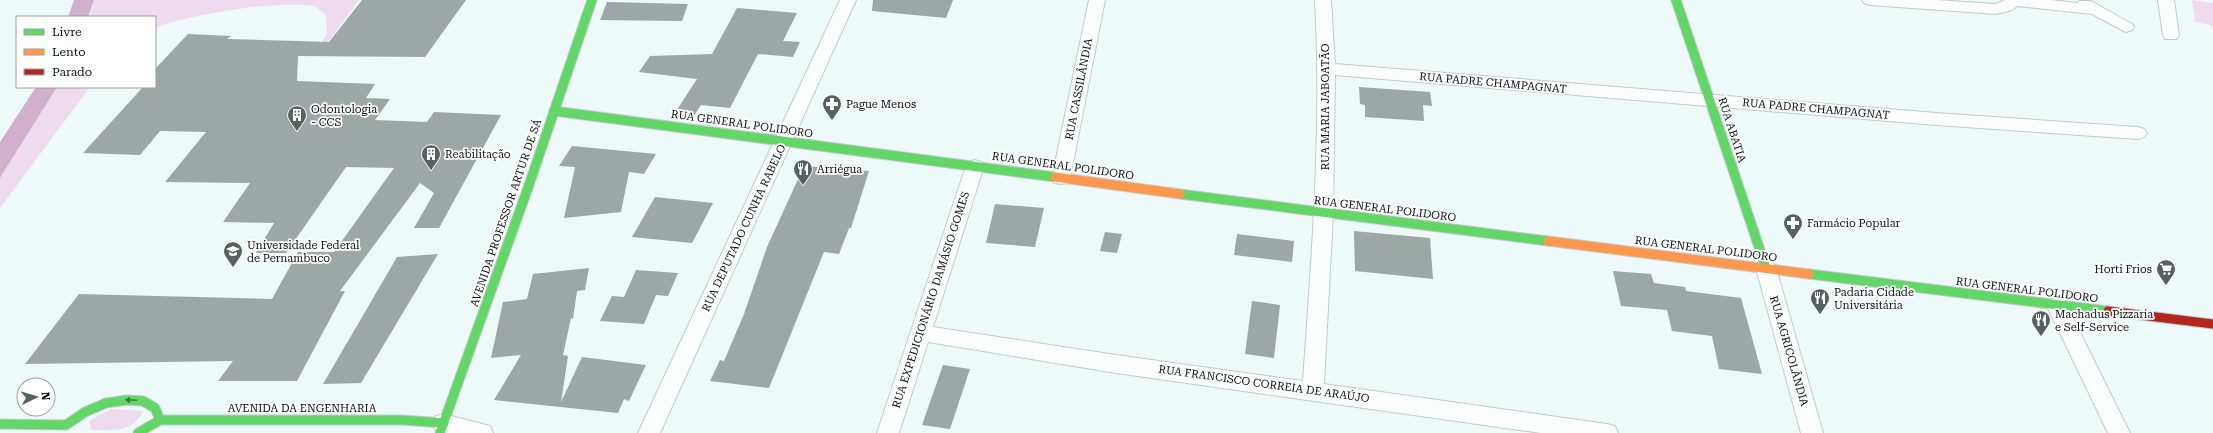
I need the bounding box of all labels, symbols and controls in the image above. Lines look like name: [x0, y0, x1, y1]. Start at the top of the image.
legend: [16, 16, 156, 88]
text: Livre: [52, 25, 82, 39]
street label: RUA CASSILÂNDIA: [1062, 36, 1095, 141]
street label: RUA MARIA JABOATÃO: [1319, 43, 1332, 170]
text: Lento: [52, 45, 86, 59]
text: Parado: [52, 65, 92, 79]
street label: RUA PADRE CHAMPAGNAT: [1419, 70, 1567, 96]
pharmacy icon: Pague Menos: [821, 93, 843, 121]
street label: RUA ABATIA: [1715, 96, 1749, 165]
street label: RUA PADRE CHAMPAGNAT: [1742, 96, 1890, 122]
place label: Pague Menos: [846, 98, 916, 111]
place label: Odontologia - CCS: [311, 103, 377, 129]
building icon: Odontologia - CCS: [286, 104, 308, 132]
street label: RUA GENERAL POLIDORO: [670, 108, 814, 140]
street label: AVENIDA PROFESSOR ARTUR DE SÁ: [467, 117, 544, 309]
street label: RUA DEPUTADO CUNHA RABELO: [699, 142, 789, 314]
building icon: Reabilitação: [420, 143, 442, 171]
place label: Reabilitação: [445, 148, 511, 161]
street label: RUA GENERAL POLIDORO: [991, 150, 1135, 182]
restaurant icon: Arriégua: [792, 158, 814, 186]
place label: Arriégua: [817, 163, 862, 176]
street label: RUA EXPEDICIONÁRIO DAMÁSIO GOMES: [889, 190, 972, 410]
street label: RUA GENERAL POLIDORO: [1313, 194, 1457, 224]
pharmacy icon: Farmácio Popular: [1782, 212, 1804, 240]
place label: Farmácio Popular: [1807, 217, 1901, 230]
street label: RUA GENERAL POLIDORO: [1634, 234, 1778, 264]
place label: Universidade Federal de Pernambuco: [247, 239, 360, 265]
school or university icon: Universidade Federal de Pernambuco: [222, 240, 244, 268]
supermarket icon: Horti Frios: [2155, 258, 2177, 286]
place label: Horti Frios: [2095, 263, 2152, 276]
street label: RUA GENERAL POLIDORO: [1955, 275, 2099, 305]
place label: Padaria Cidade Universitária: [1834, 286, 1914, 312]
restaurant icon: Padaria Cidade Universitária: [1809, 287, 1831, 315]
street label: RUA AGRICOLÂNDIA: [1767, 294, 1812, 408]
place label: Machadus Pizzaria e Self-Service: [2055, 308, 2153, 334]
restaurant icon: Machadus Pizzaria e Self-Service: [2030, 309, 2052, 337]
street label: RUA FRANCISCO CORREIA DE ARAÚJO: [1158, 362, 1371, 405]
north arrow: [16, 377, 56, 417]
text: N: [39, 391, 52, 401]
one-way arrow: [125, 397, 137, 404]
street label: AVENIDA DA ENGENHARIA: [228, 402, 377, 415]

